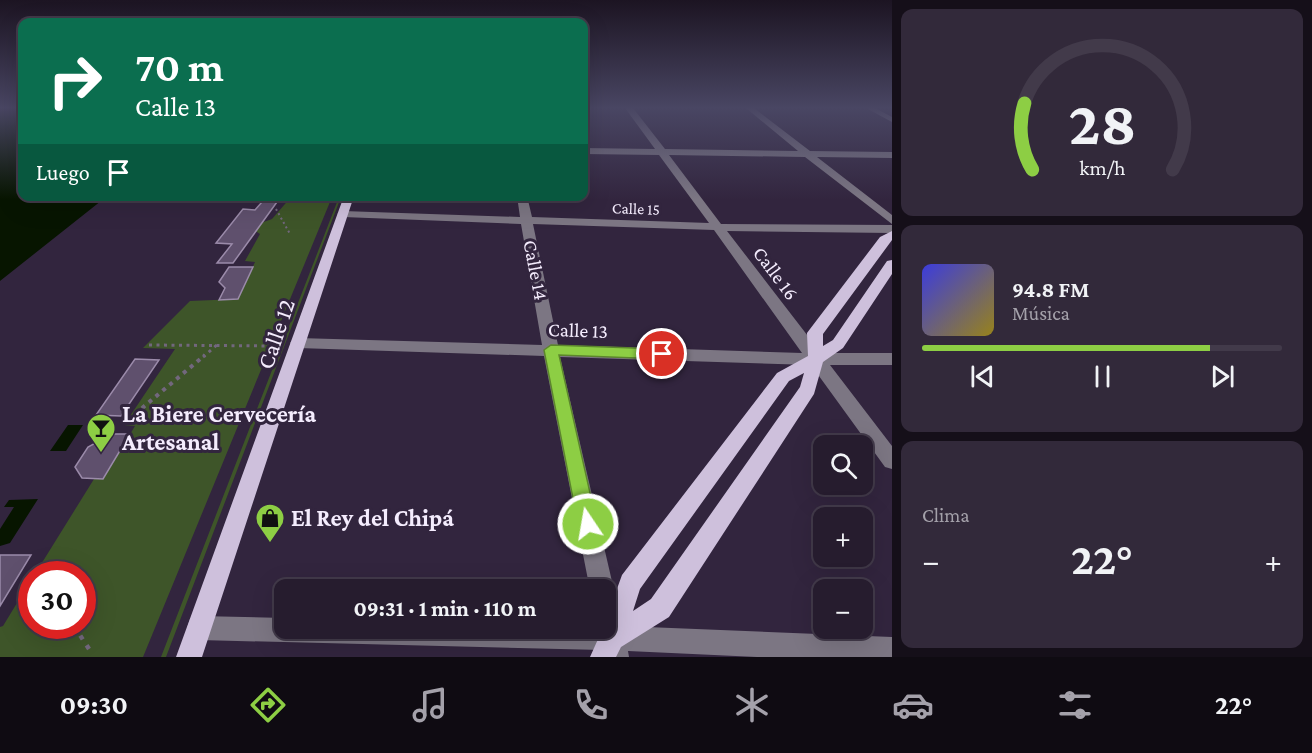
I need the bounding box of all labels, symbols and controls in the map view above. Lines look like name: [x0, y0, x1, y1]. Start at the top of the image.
icon: right: [36, 42, 114, 120]
text: 70 m: [135, 43, 224, 90]
text: 28: [1068, 88, 1136, 157]
text: Calle 13: [135, 92, 216, 122]
icon: arrive: [102, 156, 135, 189]
text: km/h: [1079, 156, 1126, 180]
text: Luego: [36, 160, 90, 185]
street label: Calle 15: [612, 199, 660, 218]
street label: Calle 14: [519, 238, 553, 302]
street label: Calle 16: [749, 242, 803, 304]
text: 94.8 FM: [1012, 277, 1089, 302]
street label: Calle 12: [251, 295, 300, 372]
text: Música: [1012, 302, 1070, 324]
street label: Calle 13: [548, 318, 608, 342]
pin: [636, 328, 687, 379]
icon: arrive: [645, 337, 678, 370]
icon: previous: [966, 360, 999, 393]
icon: pause: [1086, 360, 1119, 393]
icon: next: [1206, 360, 1239, 393]
place label: La Biere Cervecería Artesanal: [121, 400, 316, 455]
bar icon: La Biere Cervecería Artesanal: [85, 412, 117, 454]
map controls: [813, 435, 873, 639]
button: search: [813, 435, 873, 495]
position arrow: [556, 492, 620, 556]
shop icon: El Rey del Chipá: [254, 502, 286, 544]
place label: El Rey del Chipá: [291, 504, 454, 531]
text: Clima: [922, 504, 970, 526]
button: +: [813, 507, 873, 567]
text: 22°: [1071, 534, 1133, 584]
text: −: [922, 542, 939, 579]
text: +: [1265, 542, 1282, 579]
speed limit sign: 30: [18, 561, 96, 639]
button: −: [813, 579, 873, 639]
text: 09:31 · 1 min · 110 m: [354, 596, 536, 621]
icon: directions: [247, 684, 289, 726]
icon: music: [409, 684, 451, 726]
icon: phone: [570, 684, 612, 726]
icon: climate: [731, 684, 773, 726]
icon: car: [892, 684, 934, 726]
icon: filters: [1054, 684, 1096, 726]
text: 09:30: [60, 690, 128, 720]
text: 22°: [1215, 690, 1252, 720]

